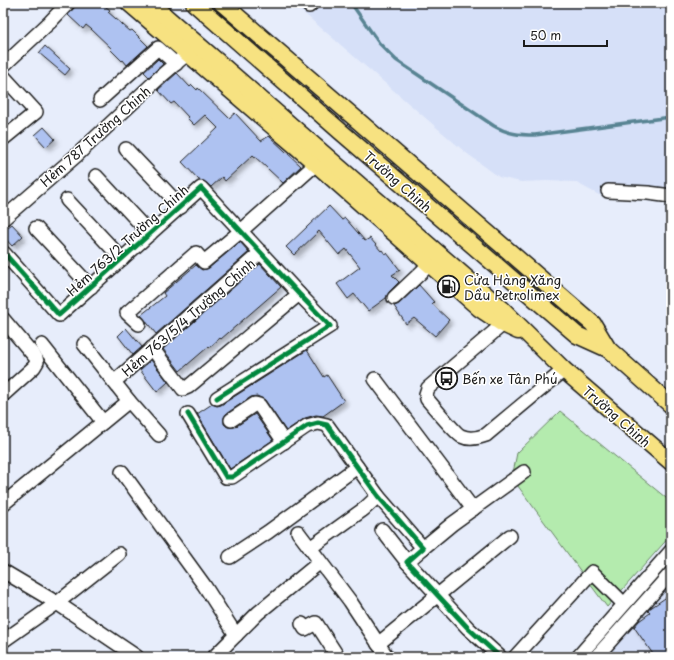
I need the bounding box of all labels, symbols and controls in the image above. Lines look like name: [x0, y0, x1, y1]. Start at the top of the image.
scale bar: [524, 22, 607, 48]
text: 50 m: [530, 26, 561, 44]
street label: Hẻm 787 Trường Chinh: [36, 81, 154, 191]
street label: Trường Chinh: [360, 146, 436, 216]
street label: Hẻm 763/2 Trường Chinh: [62, 180, 192, 300]
street label: Hẻm 763/5/4 Trường Chinh: [117, 254, 259, 380]
place label: Cửa Hàng Xăng Dầu Petrolimex: [464, 270, 561, 304]
fuel station icon: Cửa Hàng Xăng Dầu Petrolimex: [436, 273, 462, 299]
bus stop icon: Bến xe Tân Phú: [434, 365, 460, 391]
place label: Bến xe Tân Phú: [462, 369, 557, 388]
street label: Trường Chinh: [579, 381, 655, 451]

